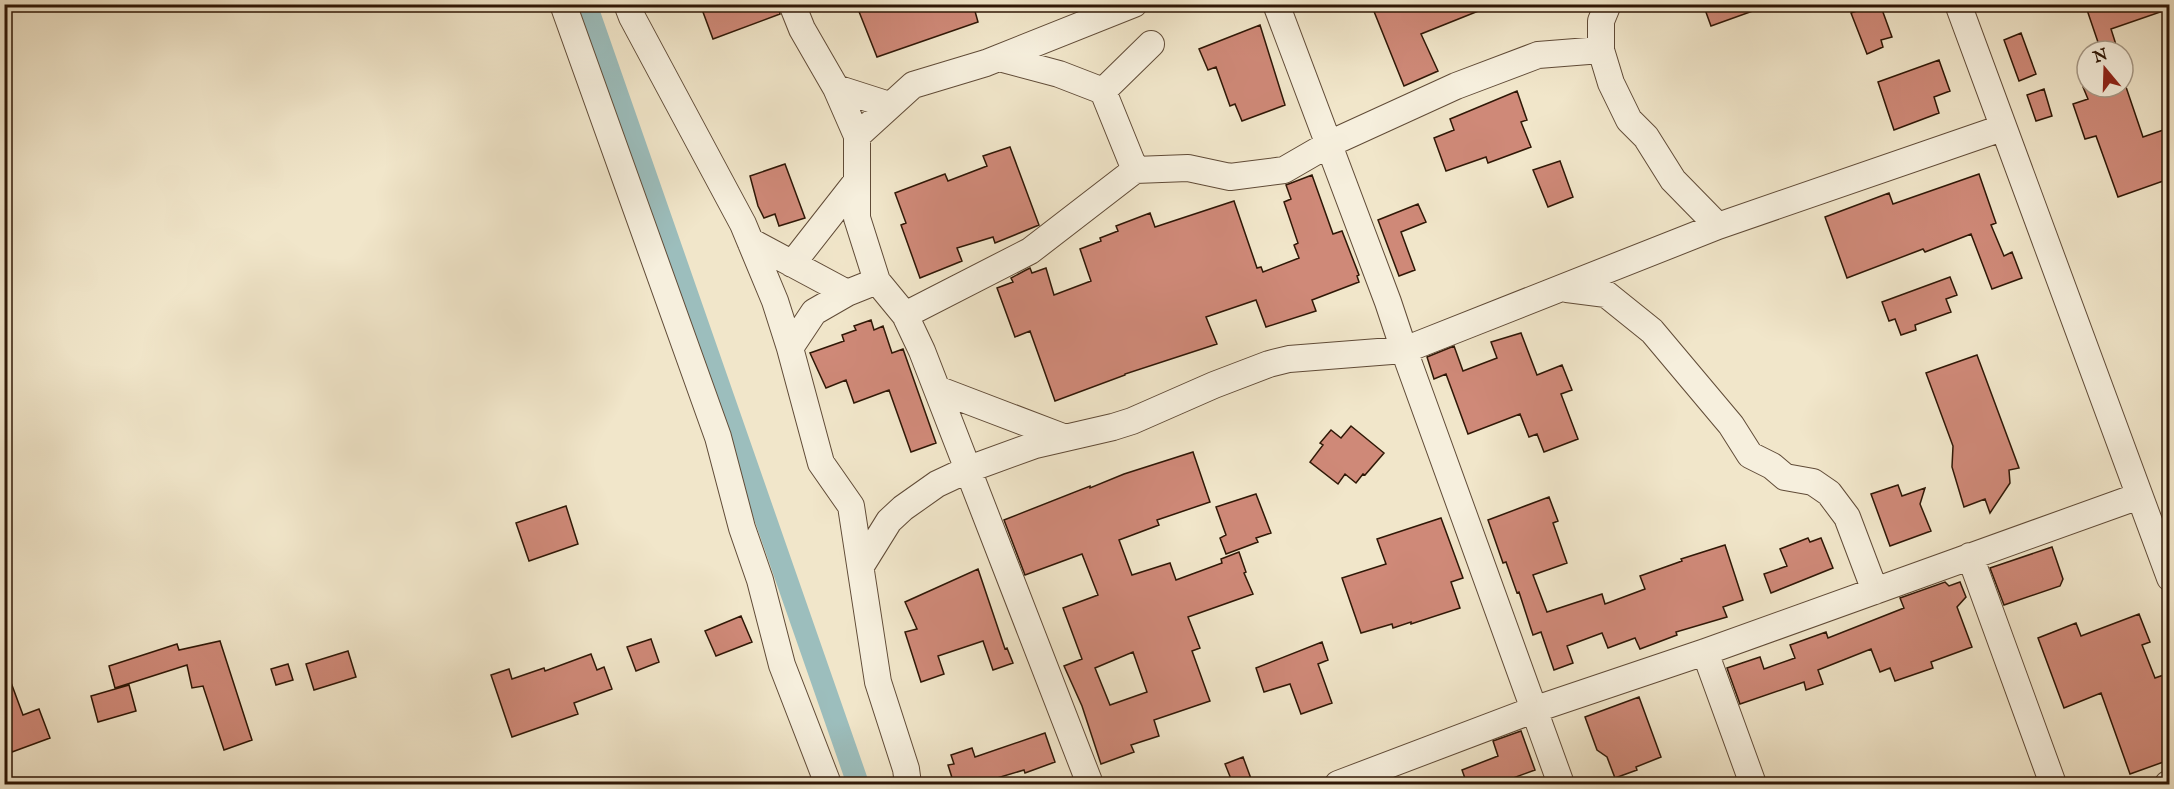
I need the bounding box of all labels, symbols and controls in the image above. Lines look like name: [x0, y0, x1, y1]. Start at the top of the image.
north arrow: [2075, 39, 2135, 99]
text: N: [2090, 45, 2111, 69]

